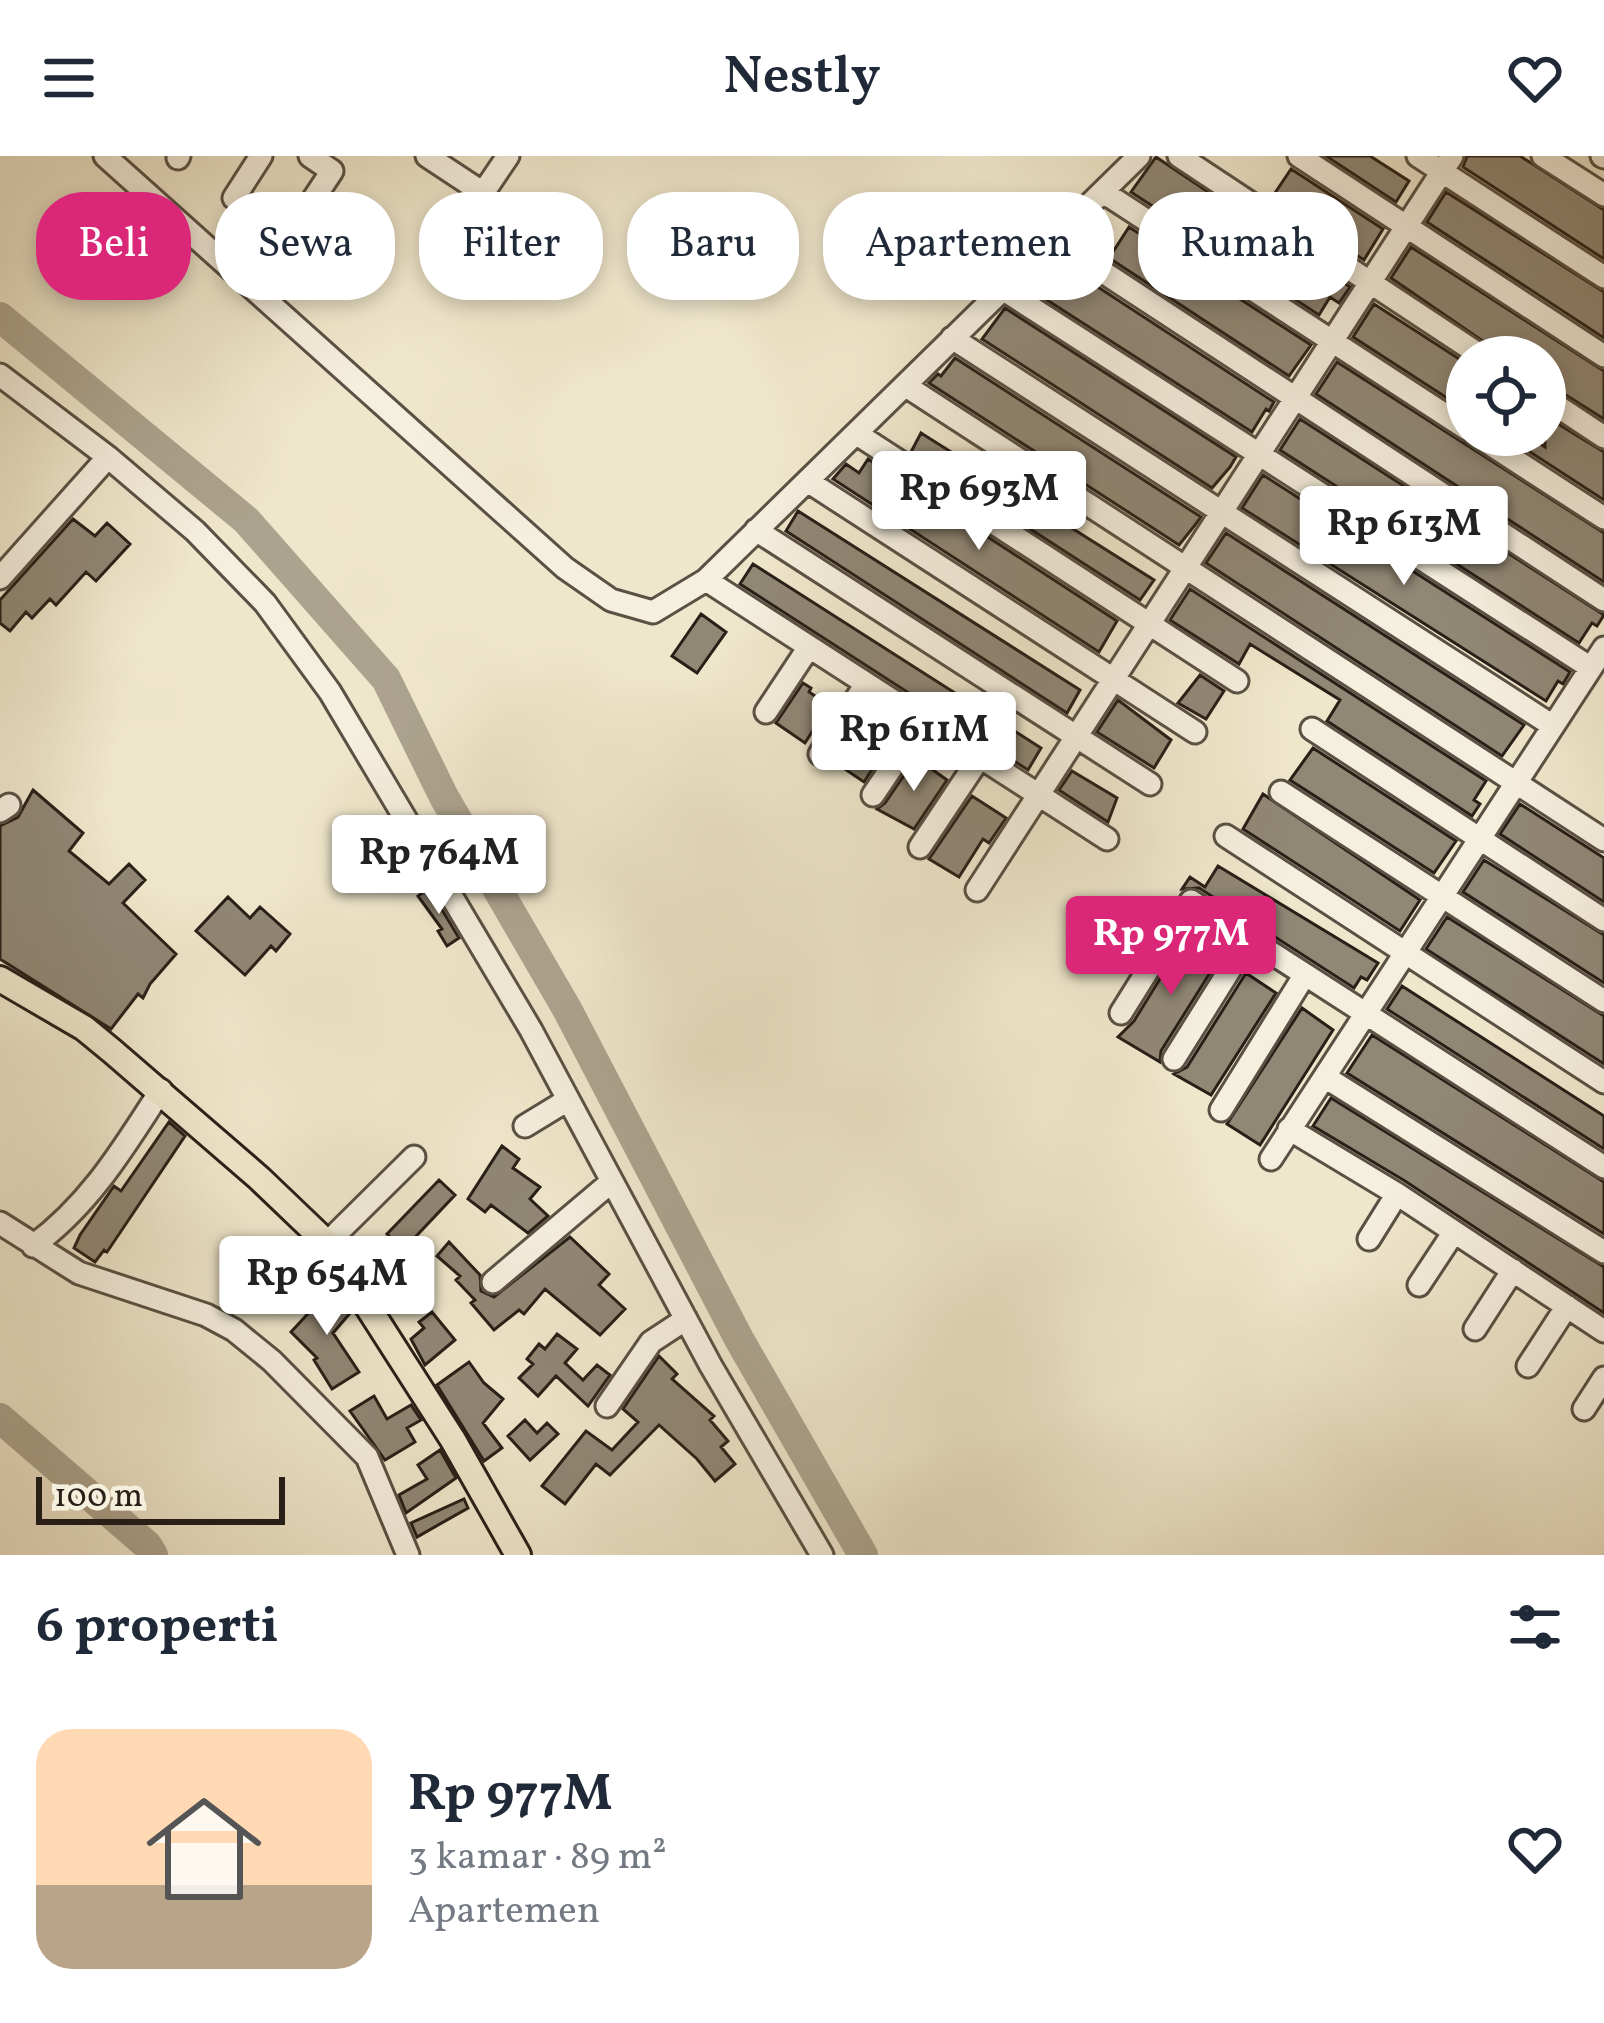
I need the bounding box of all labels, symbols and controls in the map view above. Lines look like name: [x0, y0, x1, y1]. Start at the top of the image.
text: Nestly: [723, 41, 881, 116]
icon: menu: [36, 45, 102, 111]
icon: heart: [1502, 45, 1568, 111]
chip: Beli: [36, 192, 191, 300]
chip: Sewa: [215, 192, 395, 300]
chip: Filter: [419, 192, 603, 300]
chip: Baru: [627, 192, 799, 300]
chip: Apartemen: [823, 192, 1114, 300]
chip: Rumah: [1138, 192, 1358, 300]
map controls: [1446, 336, 1566, 456]
button: locate: [1446, 336, 1566, 456]
pin: Rp 693M: [868, 451, 1090, 553]
text: Rp 693M: [899, 463, 1059, 517]
pin: Rp 613M: [1293, 486, 1515, 588]
text: Rp 613M: [1327, 498, 1481, 552]
pin: Rp 611M: [803, 692, 1025, 794]
text: Rp 611M: [839, 704, 989, 758]
pin: Rp 764M: [328, 815, 550, 917]
text: Rp 764M: [359, 827, 519, 881]
pin: Rp 977M: [1060, 896, 1282, 998]
text: Rp 977M: [1093, 908, 1249, 962]
pin: Rp 654M: [216, 1236, 438, 1338]
text: Rp 654M: [246, 1248, 408, 1302]
scale bar: [36, 1471, 285, 1524]
text: 100 m: [54, 1475, 143, 1521]
text: 6 properti: [36, 1592, 279, 1663]
icon: filters: [1502, 1594, 1568, 1660]
text: Rp 977M: [408, 1760, 612, 1831]
icon: home: [132, 1777, 276, 1921]
icon: heart: [1502, 1816, 1568, 1882]
text: 3 kamar · 89 m²: [408, 1831, 667, 1885]
text: Apartemen: [408, 1885, 600, 1939]

